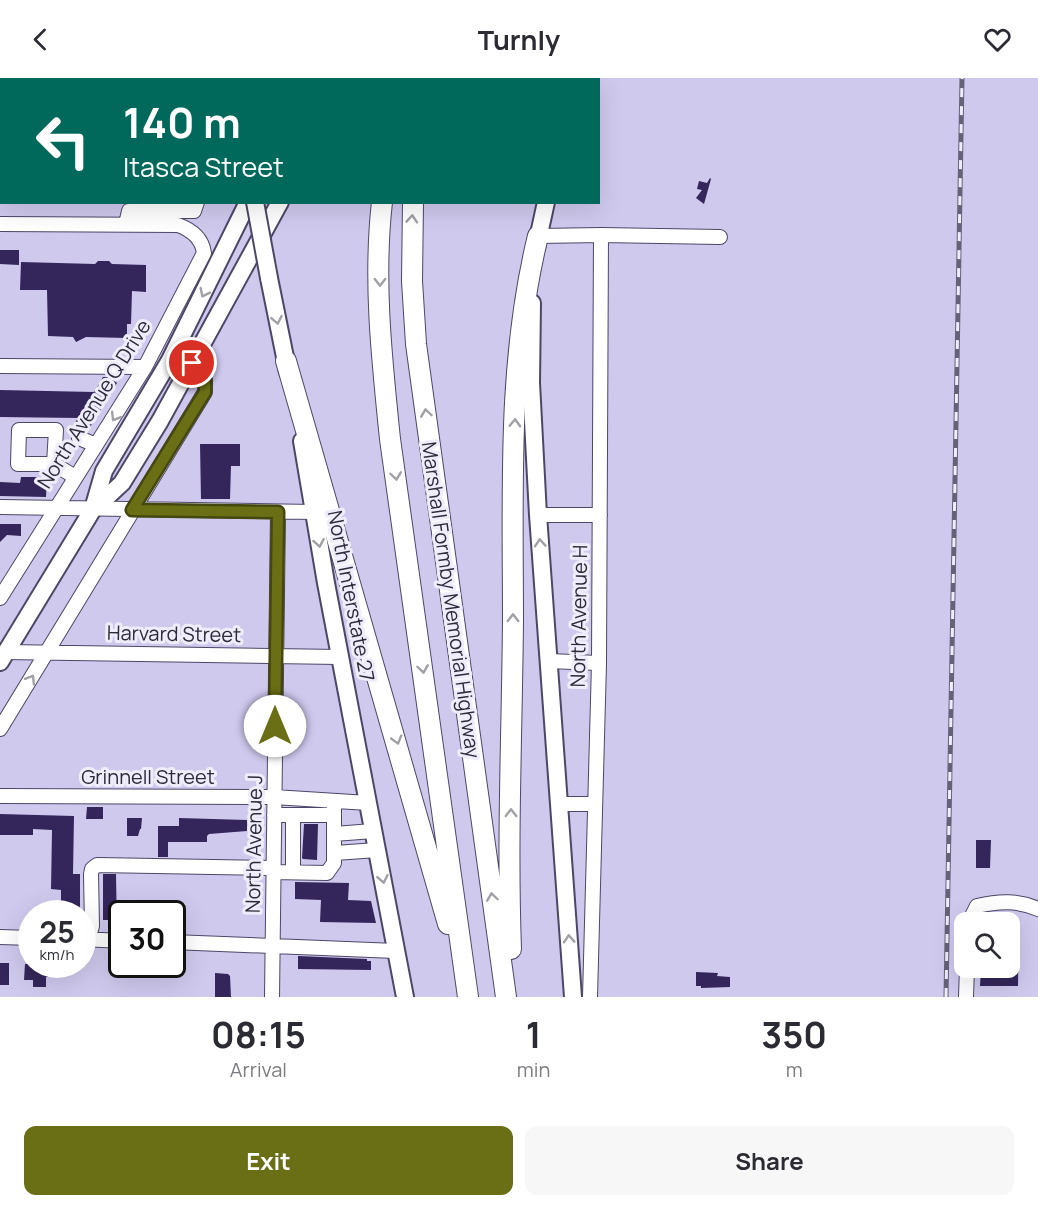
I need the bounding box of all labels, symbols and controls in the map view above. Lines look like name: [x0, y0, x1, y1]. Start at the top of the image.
text: Turnly: [478, 21, 560, 58]
icon: back: [24, 23, 57, 56]
icon: heart: [981, 23, 1014, 56]
text: 140 m: [123, 93, 241, 151]
icon: left: [24, 102, 102, 180]
text: Itasca Street: [123, 148, 284, 185]
one-way arrow: [406, 214, 419, 223]
one-way arrow: [374, 277, 386, 286]
one-way arrow: [200, 287, 211, 297]
street label: North Avenue Q Drive: [31, 314, 157, 493]
one-way arrow: [270, 315, 283, 325]
pin: [166, 337, 217, 388]
icon: arrive: [175, 346, 208, 379]
one-way arrow: [420, 408, 432, 418]
one-way arrow: [110, 411, 122, 421]
one-way arrow: [508, 418, 521, 427]
street label: Marshall Formby Memorial Highway: [416, 440, 487, 761]
one-way arrow: [389, 471, 401, 481]
street label: North Interstate 27: [322, 508, 381, 684]
one-way arrow: [312, 537, 325, 547]
one-way arrow: [534, 538, 547, 547]
street label: North Avenue H: [564, 544, 593, 688]
one-way arrow: [507, 613, 519, 622]
street label: Harvard Street: [107, 619, 241, 648]
one-way arrow: [417, 664, 429, 674]
one-way arrow: [23, 675, 35, 685]
position arrow: [243, 694, 307, 758]
one-way arrow: [390, 734, 402, 745]
street label: Grinnell Street: [81, 763, 215, 790]
street label: North Avenue J: [239, 775, 268, 913]
one-way arrow: [504, 808, 517, 817]
one-way arrow: [376, 873, 389, 883]
one-way arrow: [487, 893, 499, 902]
speed limit sign: 30: [108, 900, 186, 978]
text: 25: [39, 911, 75, 952]
map controls: [954, 912, 1020, 978]
button: search: [954, 912, 1020, 978]
one-way arrow: [563, 934, 576, 943]
text: km/h: [40, 944, 74, 965]
text: 08:15: [211, 1010, 306, 1059]
text: 1: [526, 1010, 541, 1059]
text: 350: [761, 1010, 827, 1059]
text: Arrival: [230, 1056, 287, 1083]
text: min: [517, 1056, 550, 1083]
text: m: [786, 1056, 803, 1083]
button: Exit: [24, 1126, 513, 1195]
button: Share: [525, 1126, 1014, 1195]

